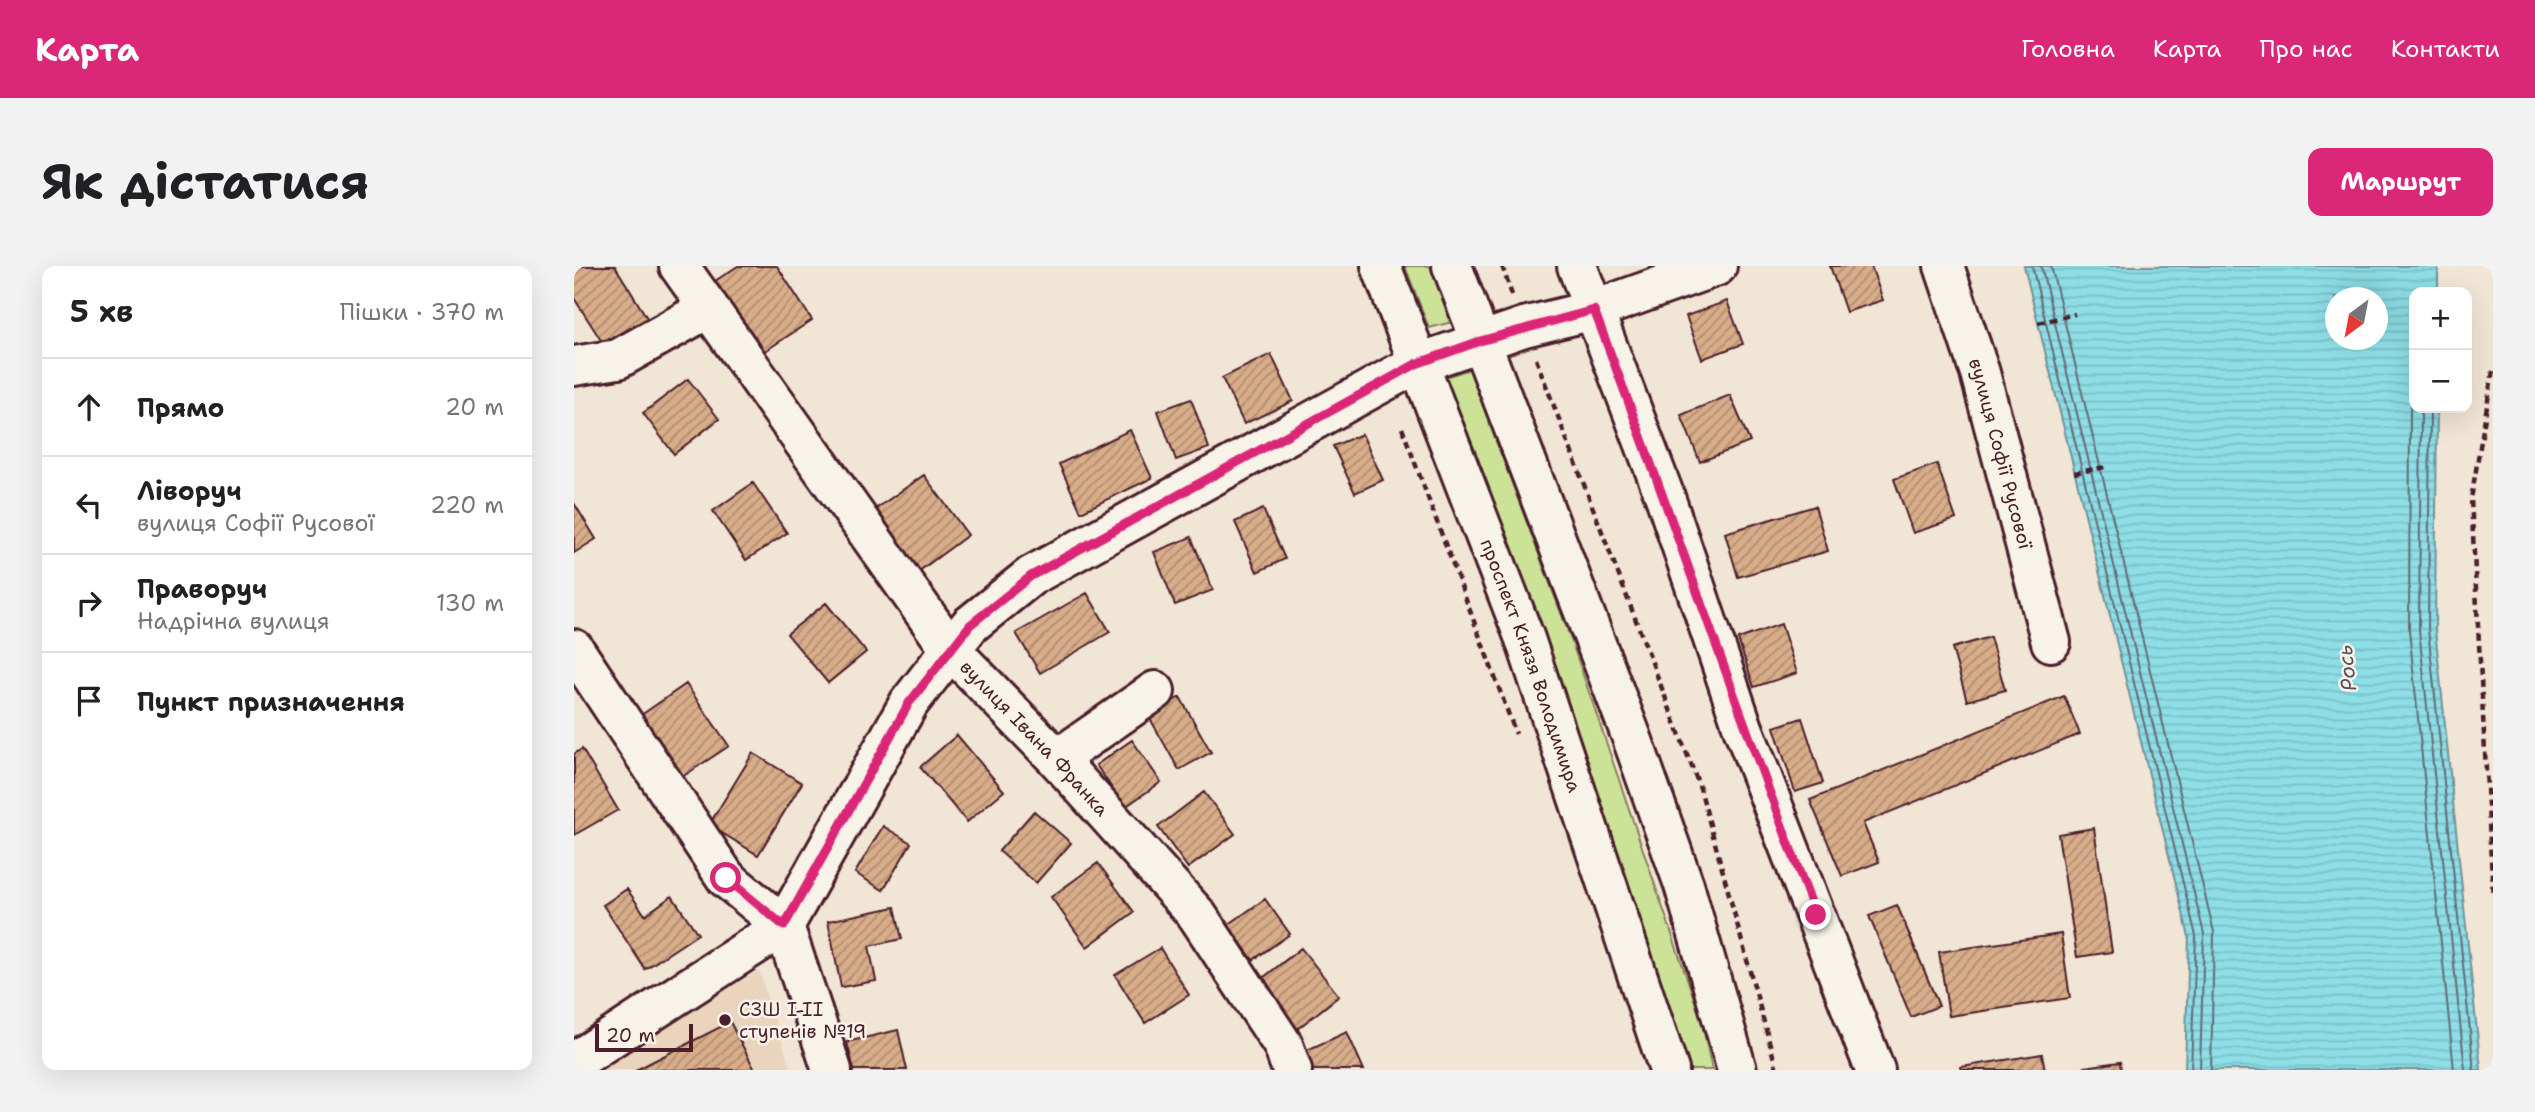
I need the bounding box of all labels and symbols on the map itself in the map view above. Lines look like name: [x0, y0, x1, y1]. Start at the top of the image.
north arrow: [2325, 287, 2388, 350]
street label: вулиця Софії Русової: [1963, 355, 2038, 552]
street label: проспект Князя Володимира: [1474, 535, 1587, 796]
water label: Рось: [2331, 644, 2363, 692]
street label: вулиця Івана Франка: [954, 655, 1114, 822]
route start: [710, 862, 741, 893]
route end: [1800, 899, 1831, 930]
place label: СЗШ I-II ступенів №19: [739, 997, 866, 1044]
marker: СЗШ I-II ступенів №19: [717, 1012, 733, 1028]
scale bar: [595, 1021, 693, 1053]

